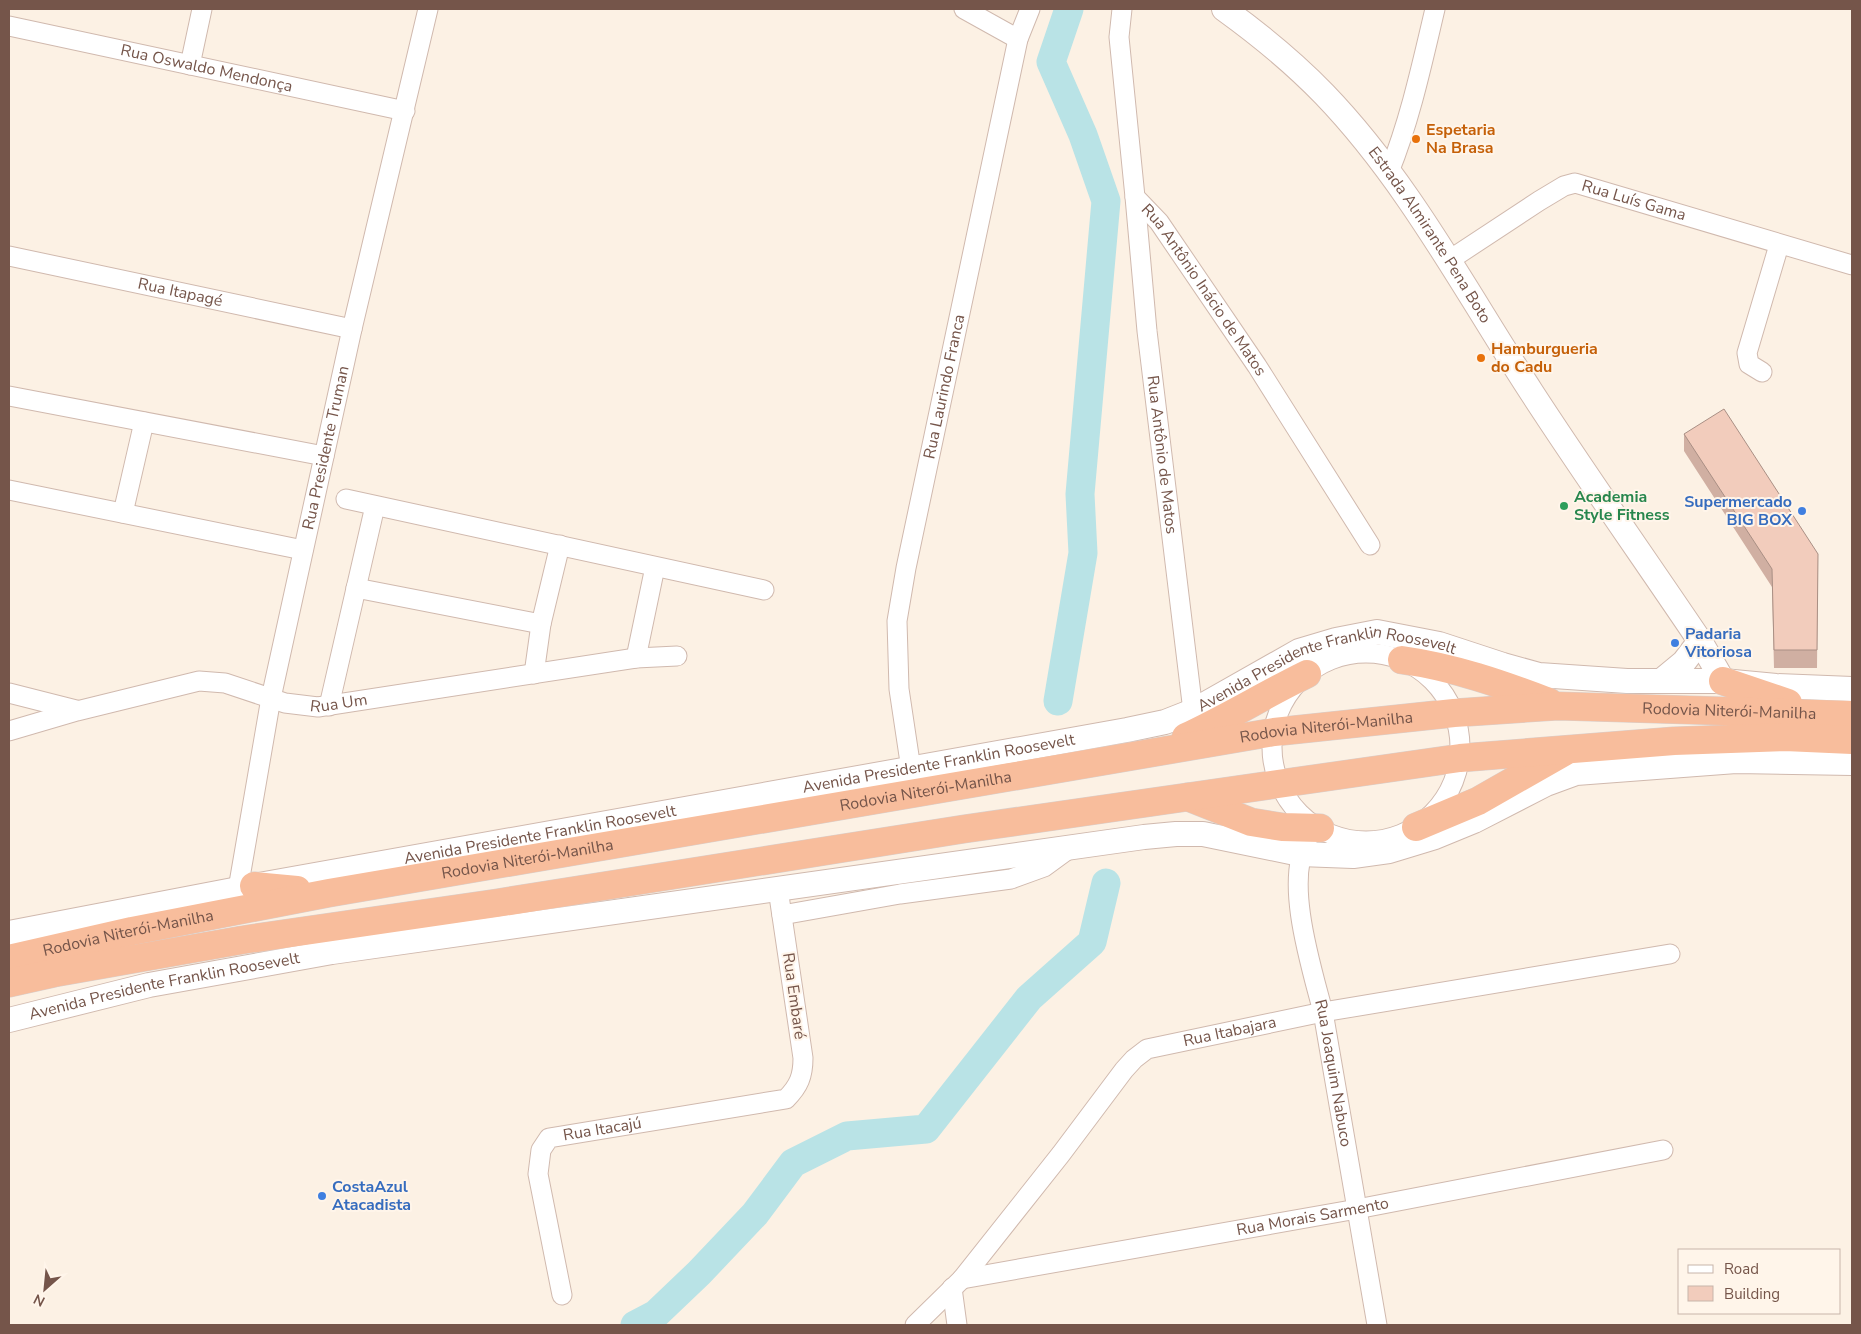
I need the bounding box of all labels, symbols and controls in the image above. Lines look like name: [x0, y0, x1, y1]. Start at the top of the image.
street label: Rua Oswaldo Mendonça: [118, 39, 295, 98]
place label: Espetaria Na Brasa: [1426, 119, 1496, 159]
marker: Espetaria Na Brasa: [1410, 133, 1422, 145]
street label: Estrada Almirante Pena Boto: [1363, 142, 1496, 328]
street label: Rua Luís Gama: [1579, 175, 1689, 226]
street label: Rua Antônio Inácio de Matos: [1136, 199, 1272, 380]
street label: Rua Itapagé: [136, 273, 225, 312]
street label: Rua Laurindo Franca: [918, 312, 970, 461]
place label: Hamburgueria do Cadu: [1491, 338, 1598, 378]
marker: Hamburgueria do Cadu: [1475, 352, 1487, 364]
street label: Rua Presidente Truman: [297, 364, 355, 532]
street label: Rua Antônio de Matos: [1141, 374, 1182, 535]
place label: Academia Style Fitness: [1574, 486, 1670, 526]
place label: Supermercado BIG BOX: [1684, 491, 1792, 531]
marker: Academia Style Fitness: [1558, 500, 1570, 512]
marker: Supermercado BIG BOX: [1796, 505, 1808, 517]
street label: Avenida Presidente Franklin Roosevelt: [1193, 620, 1459, 717]
place label: Padaria Vitoriosa: [1684, 623, 1752, 663]
marker: Padaria Vitoriosa: [1669, 637, 1681, 649]
street label: Rua Um: [309, 689, 369, 718]
street label: Rodovia Niterói-Manilha: [1642, 698, 1817, 725]
street label: Rodovia Niterói-Manilha: [1238, 706, 1414, 749]
street label: Avenida Presidente Franklin Roosevelt: [801, 728, 1077, 799]
street label: Rodovia Niterói-Manilha: [838, 766, 1013, 817]
street label: Avenida Presidente Franklin Roosevelt: [402, 800, 678, 870]
street label: Rodovia Niterói-Manilha: [440, 834, 615, 885]
street label: Rodovia Niterói-Manilha: [41, 904, 215, 962]
street label: Avenida Presidente Franklin Roosevelt: [27, 947, 302, 1026]
street label: Rua Embaré: [777, 951, 811, 1041]
street label: Rua Joaquim Nabuco: [1309, 997, 1357, 1149]
street label: Rua Itabajara: [1181, 1011, 1278, 1052]
street label: Rua Itacajú: [562, 1112, 643, 1147]
place label: CostaAzul Atacadista: [332, 1176, 411, 1216]
marker: CostaAzul Atacadista: [316, 1190, 328, 1202]
street label: Rua Morais Sarmento: [1235, 1192, 1391, 1241]
legend: [1678, 1249, 1841, 1314]
text: Road: [1724, 1259, 1759, 1279]
north arrow: [20, 1264, 70, 1314]
text: Building: [1724, 1284, 1780, 1304]
text: N: [30, 1289, 48, 1311]

